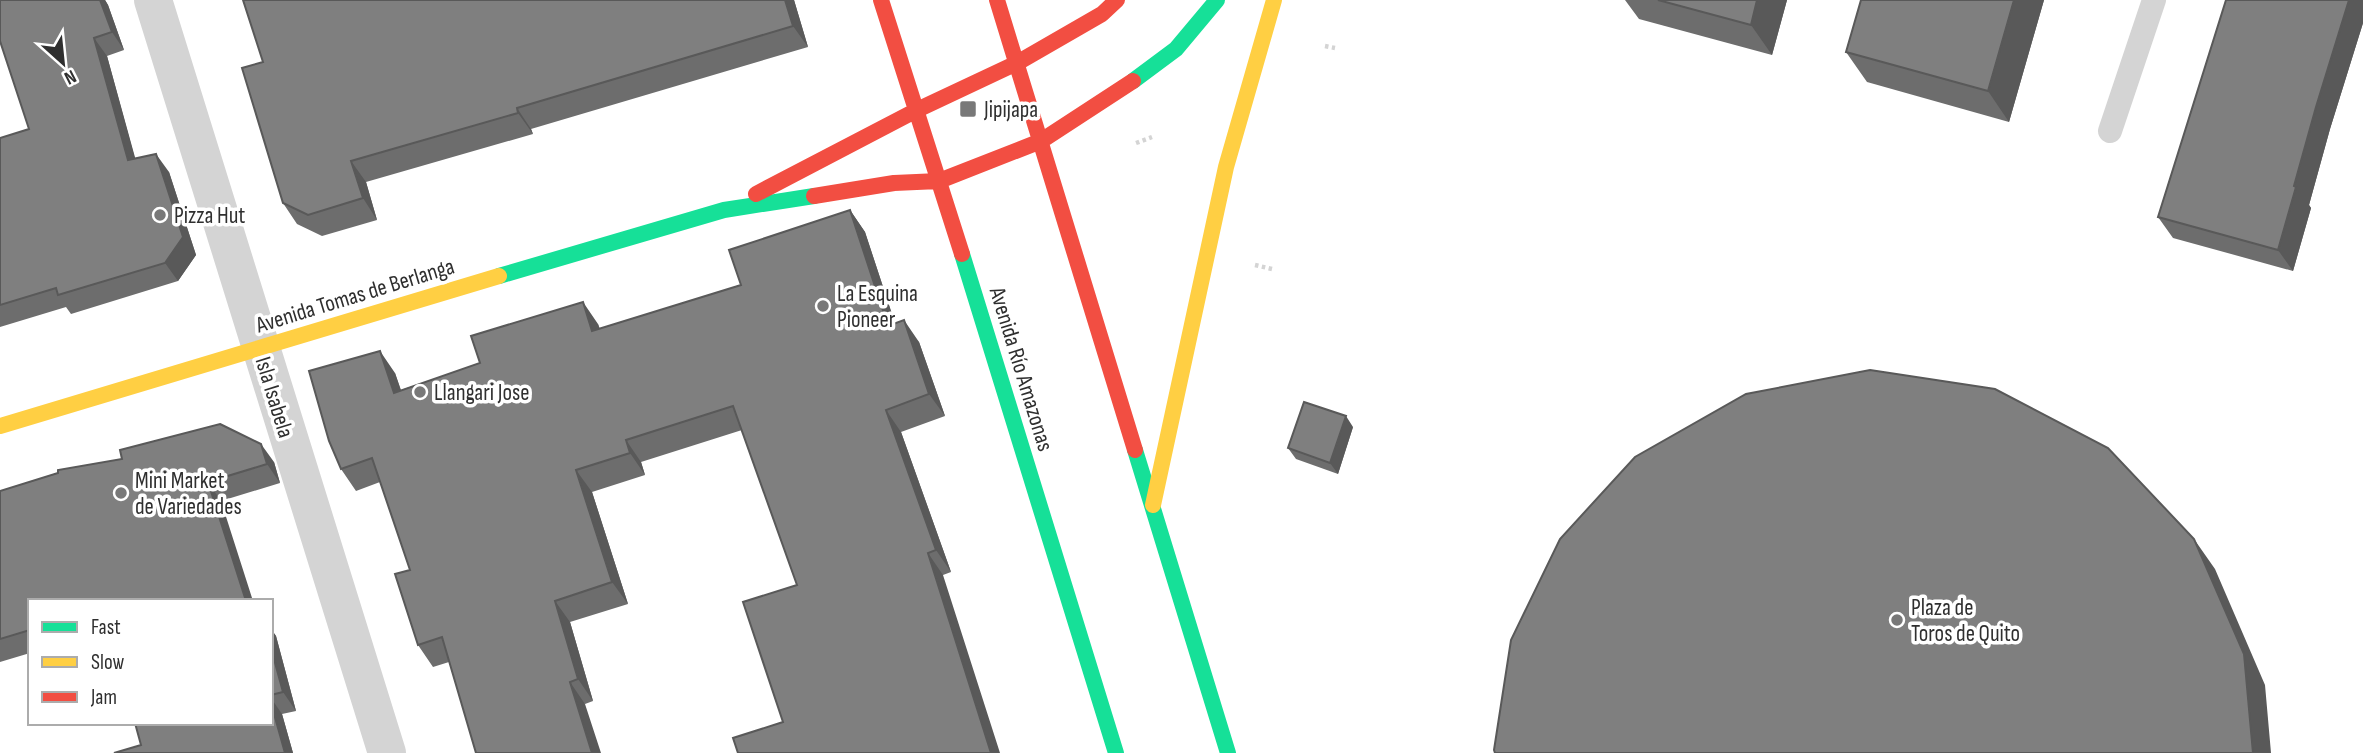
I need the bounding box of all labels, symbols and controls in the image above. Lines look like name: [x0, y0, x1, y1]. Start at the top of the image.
north arrow: [28, 28, 98, 98]
text: N: [60, 64, 80, 89]
place label: Jipijapa: [983, 96, 1038, 124]
marker: Jipijapa: [958, 99, 978, 119]
place label: Pizza Hut: [174, 202, 245, 230]
marker: Pizza Hut: [152, 207, 168, 223]
street label: Avenida Tomas de Berlanga: [252, 252, 458, 340]
place label: La Esquina Pioneer: [837, 280, 918, 334]
street label: Avenida Río Amazonas: [982, 283, 1059, 455]
marker: La Esquina Pioneer: [815, 298, 831, 314]
street label: Isla Isabela: [248, 353, 300, 441]
place label: Llangari Jose: [434, 379, 530, 407]
marker: Llangari Jose: [412, 384, 428, 400]
place label: Mini Market de Variedades: [135, 467, 242, 521]
marker: Mini Market de Variedades: [113, 485, 129, 501]
place label: Plaza de Toros de Quito: [1911, 594, 2020, 648]
legend: [28, 599, 273, 725]
marker: Plaza de Toros de Quito: [1889, 612, 1905, 628]
text: Fast: [91, 615, 121, 640]
text: Slow: [91, 650, 125, 675]
text: Jam: [90, 685, 117, 710]

